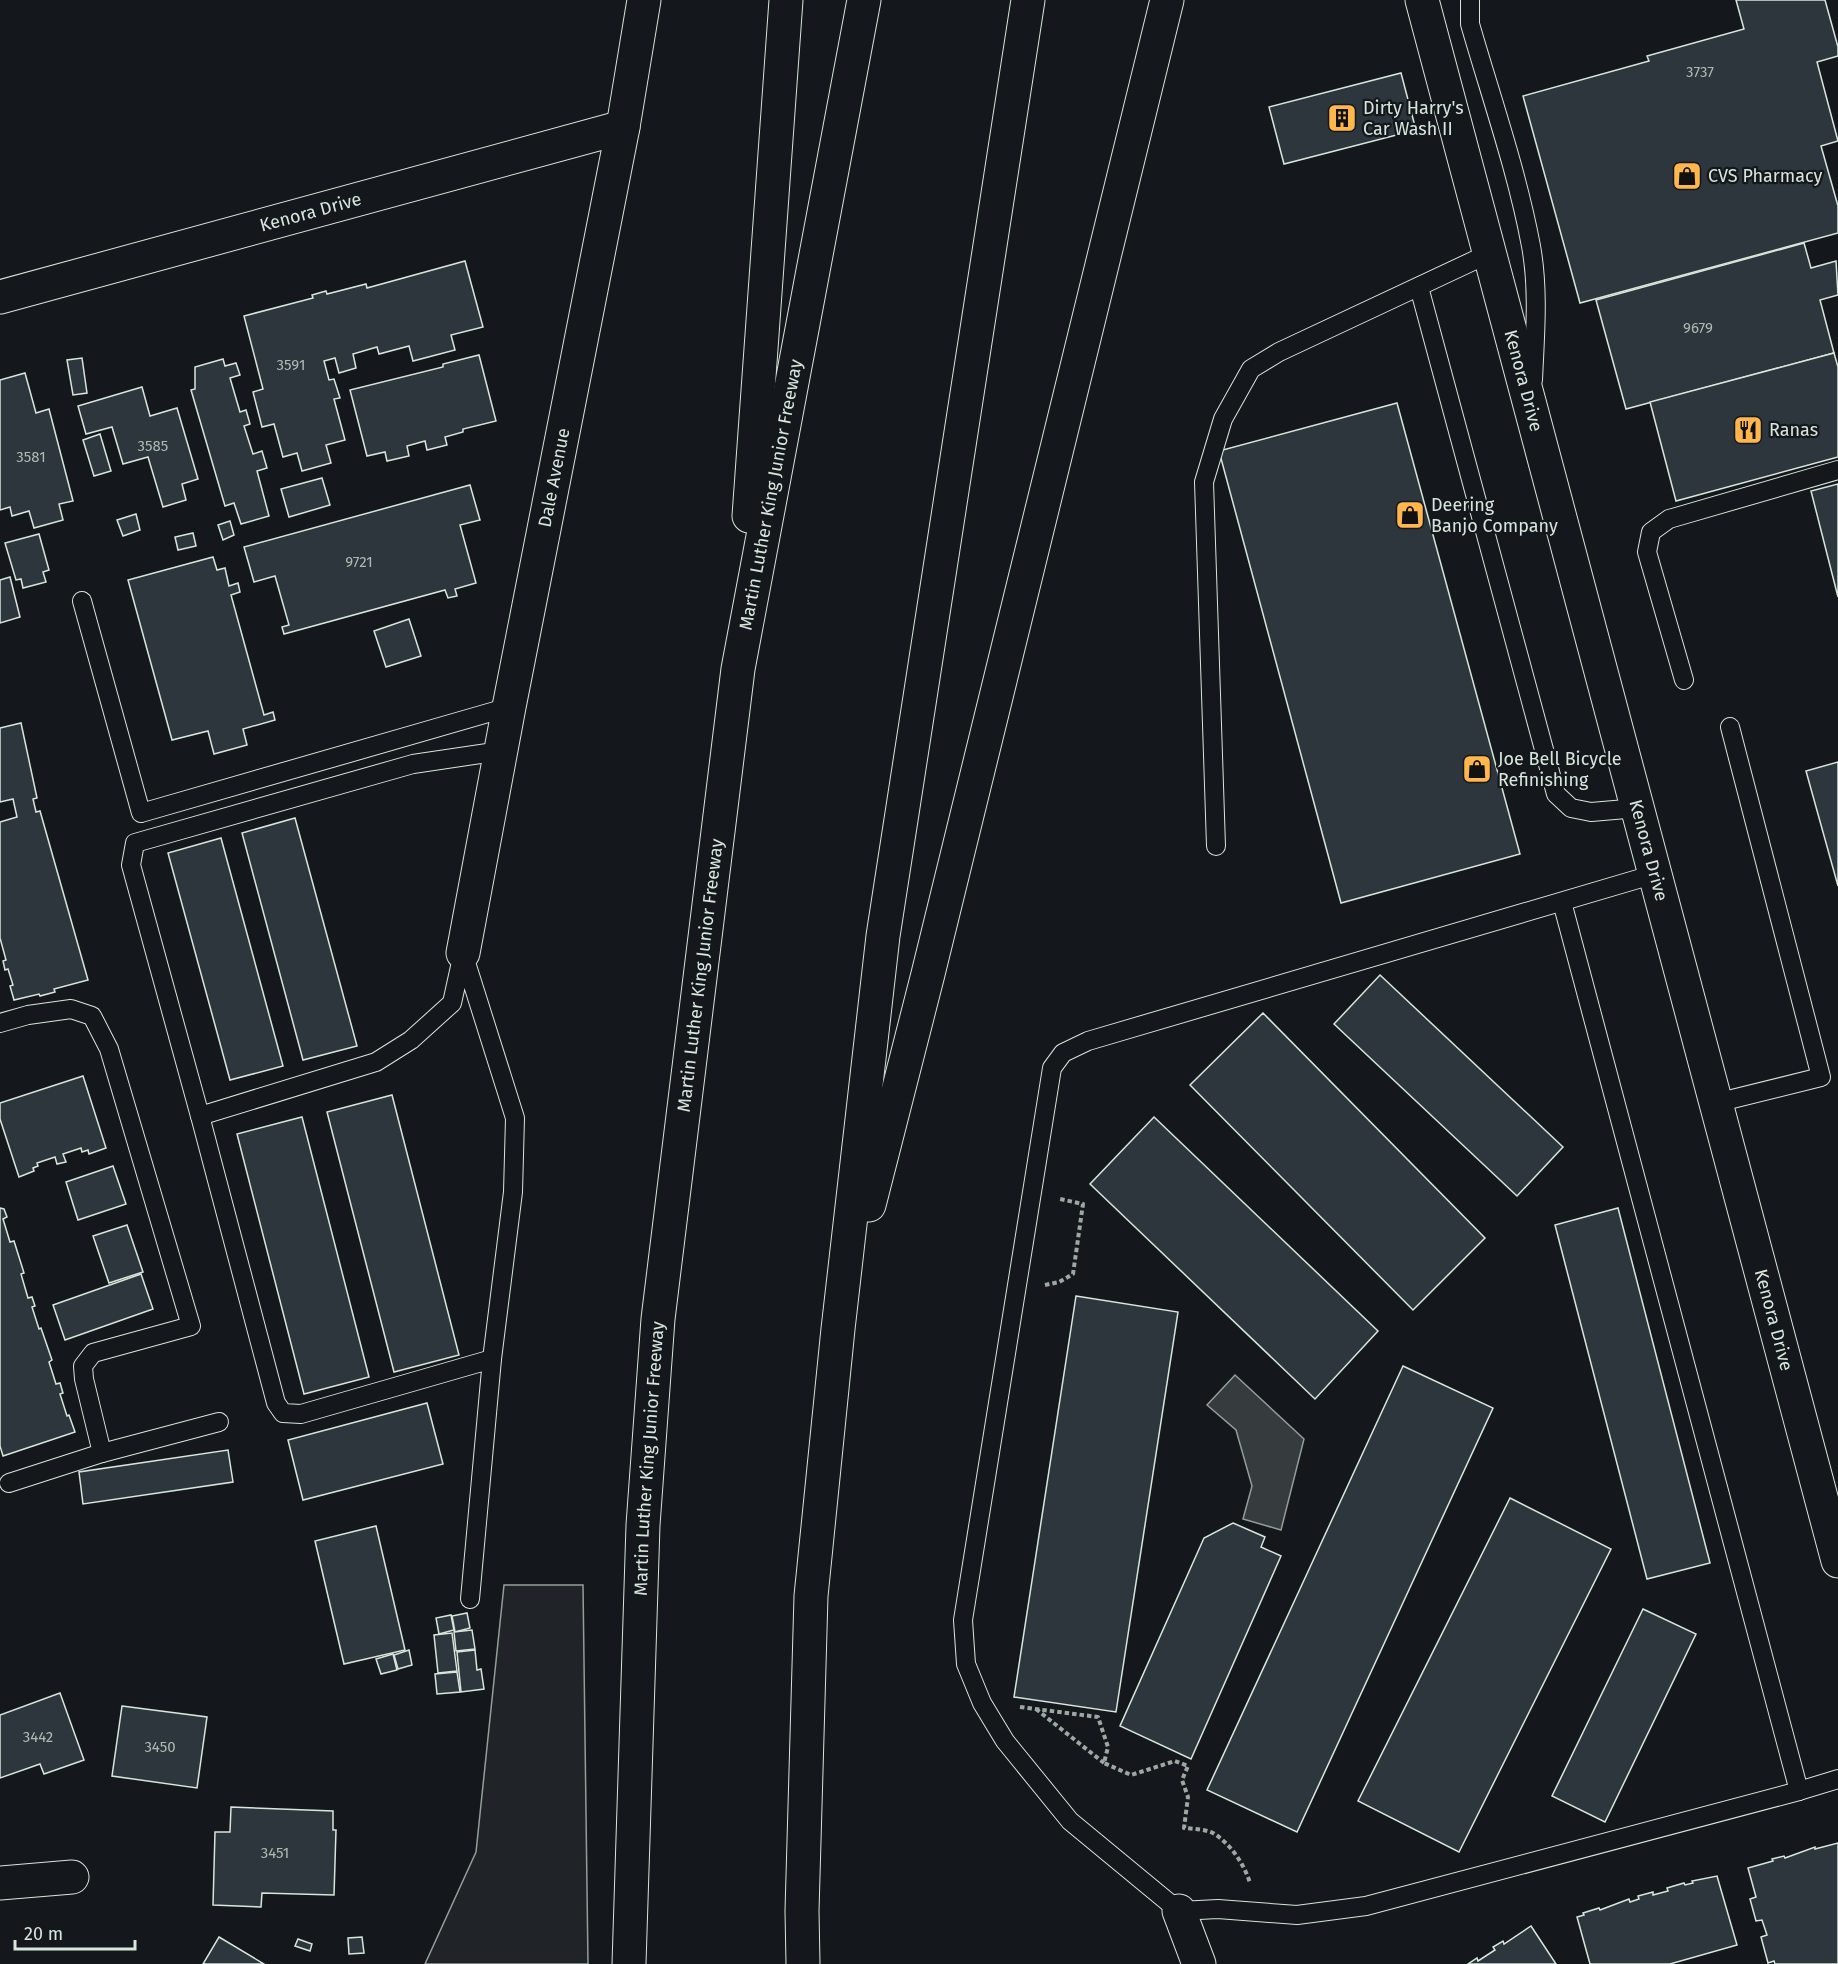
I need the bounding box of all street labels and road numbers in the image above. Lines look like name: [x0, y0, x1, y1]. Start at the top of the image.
street label: Kenora Drive: [257, 188, 364, 237]
street label: Kenora Drive: [1499, 327, 1548, 434]
street label: Martin Luther King Junior Freeway: [735, 357, 807, 632]
street label: Dale Avenue: [534, 426, 575, 529]
street label: Kenora Drive: [1625, 797, 1673, 904]
street label: Martin Luther King Junior Freeway: [673, 837, 728, 1113]
street label: Kenora Drive: [1750, 1267, 1798, 1373]
street label: Martin Luther King Junior Freeway: [630, 1320, 669, 1596]

